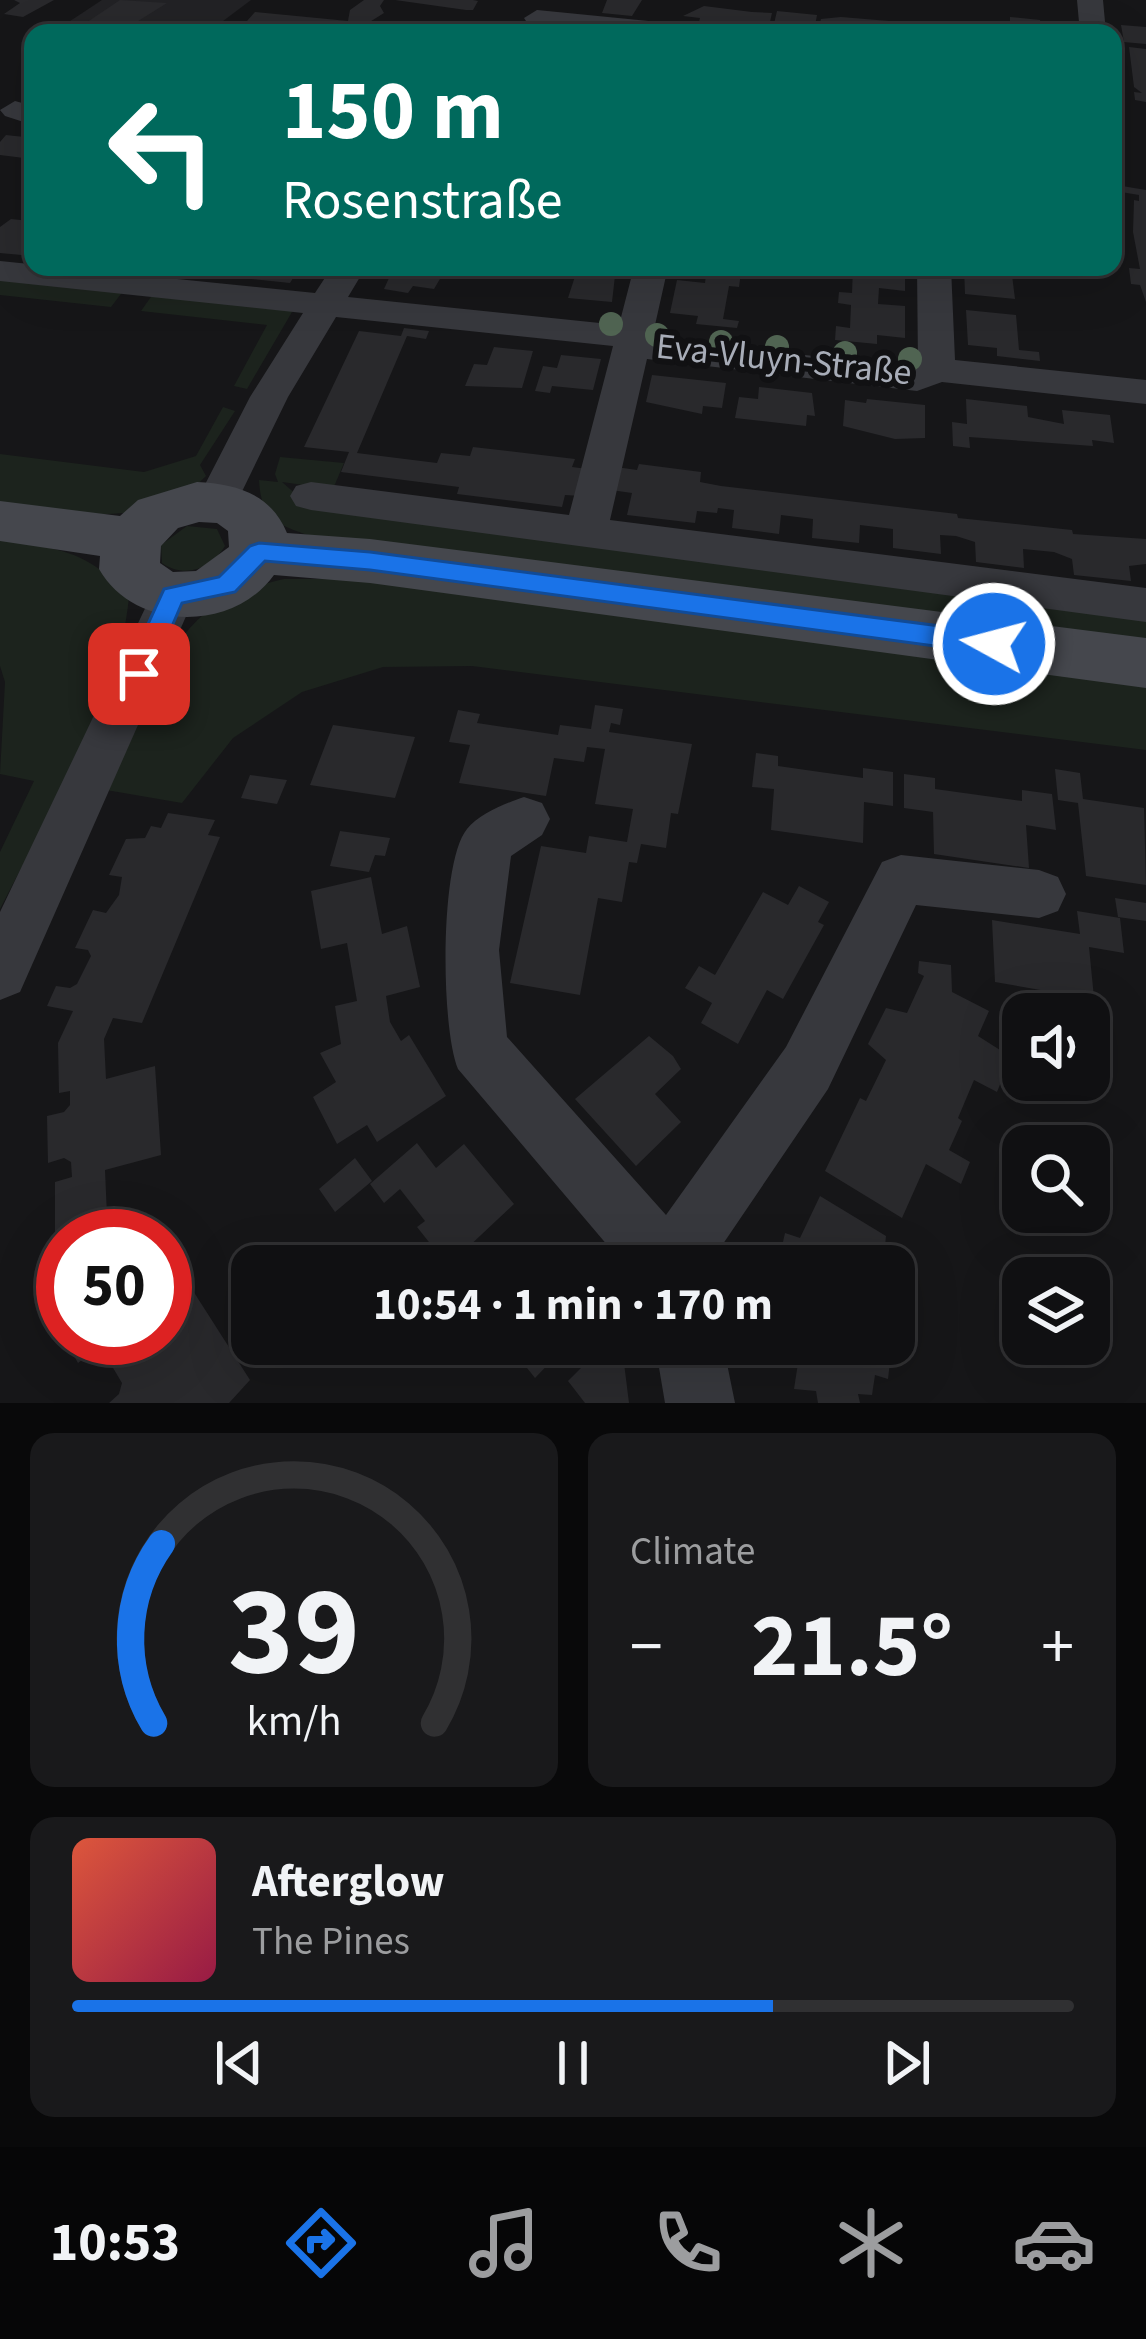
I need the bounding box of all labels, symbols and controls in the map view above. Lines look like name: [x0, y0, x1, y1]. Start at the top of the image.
text: 150 m: [282, 52, 504, 172]
icon: left: [84, 72, 240, 228]
text: Rosenstraße: [282, 163, 563, 240]
street label: Eva-Vluyn-Straße: [654, 321, 914, 398]
position arrow: [931, 581, 1057, 707]
pin: [88, 623, 190, 725]
icon: arrive: [106, 641, 172, 707]
map controls: [1002, 993, 1110, 1365]
button: sound: [1002, 993, 1110, 1101]
button: search: [1002, 1125, 1110, 1233]
speed limit sign: 50: [36, 1209, 192, 1365]
button: layers: [1002, 1257, 1110, 1365]
text: 10:54 · 1 min · 170 m: [373, 1273, 773, 1337]
text: Climate: [630, 1524, 755, 1580]
text: 39: [228, 1544, 360, 1722]
text: 21.5°: [751, 1583, 953, 1711]
text: −: [630, 1600, 663, 1694]
text: +: [1041, 1600, 1074, 1694]
text: km/h: [246, 1691, 342, 1752]
text: Afterglow: [252, 1850, 445, 1914]
text: The Pines: [252, 1914, 410, 1970]
icon: previous: [206, 2030, 272, 2096]
icon: pause: [540, 2030, 606, 2096]
icon: next: [874, 2030, 940, 2096]
icon: directions: [279, 2201, 363, 2285]
icon: music: [462, 2201, 546, 2285]
icon: phone: [646, 2201, 730, 2285]
icon: climate: [829, 2201, 913, 2285]
icon: car: [1012, 2201, 1096, 2285]
text: 10:53: [50, 2205, 180, 2282]

